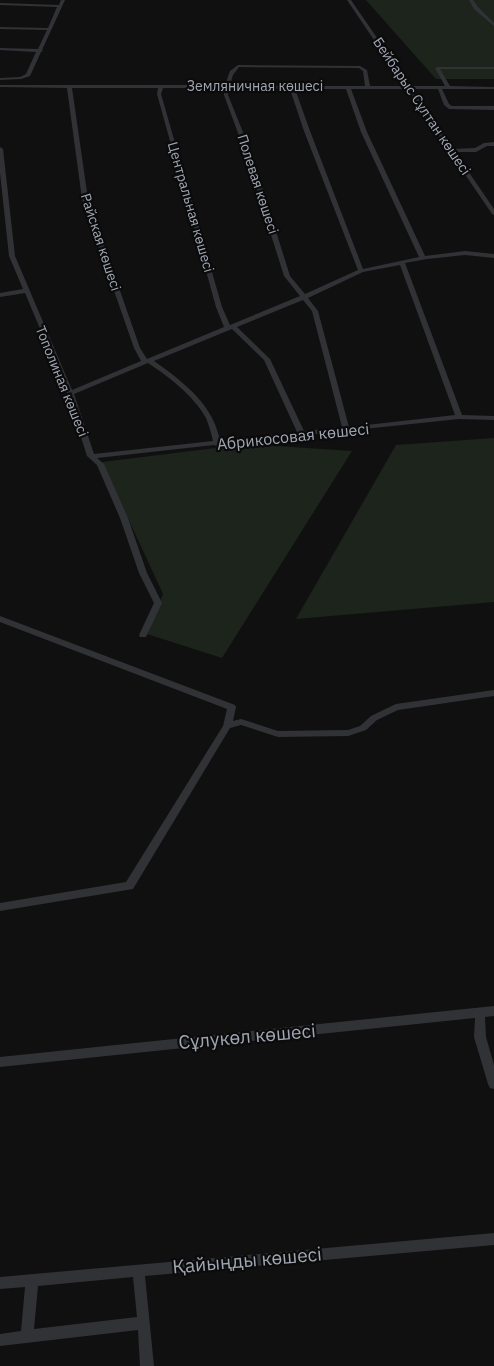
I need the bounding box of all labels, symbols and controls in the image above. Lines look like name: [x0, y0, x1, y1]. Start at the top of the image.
street label: Бейбарыс Сұлтан көшесі: [369, 34, 475, 178]
street label: Земляничная көшесі: [187, 77, 323, 95]
street label: Полевая көшесі: [233, 132, 283, 236]
street label: Центральная көшесі: [164, 140, 218, 274]
street label: Райская көшесі: [77, 191, 125, 293]
street label: Тополиная көшесі: [32, 323, 92, 439]
street label: Абрикосовая көшесі: [216, 418, 370, 454]
street label: Сұлукөл көшесі: [177, 1018, 317, 1054]
street label: Қайыңды көшесі: [171, 1242, 323, 1278]

